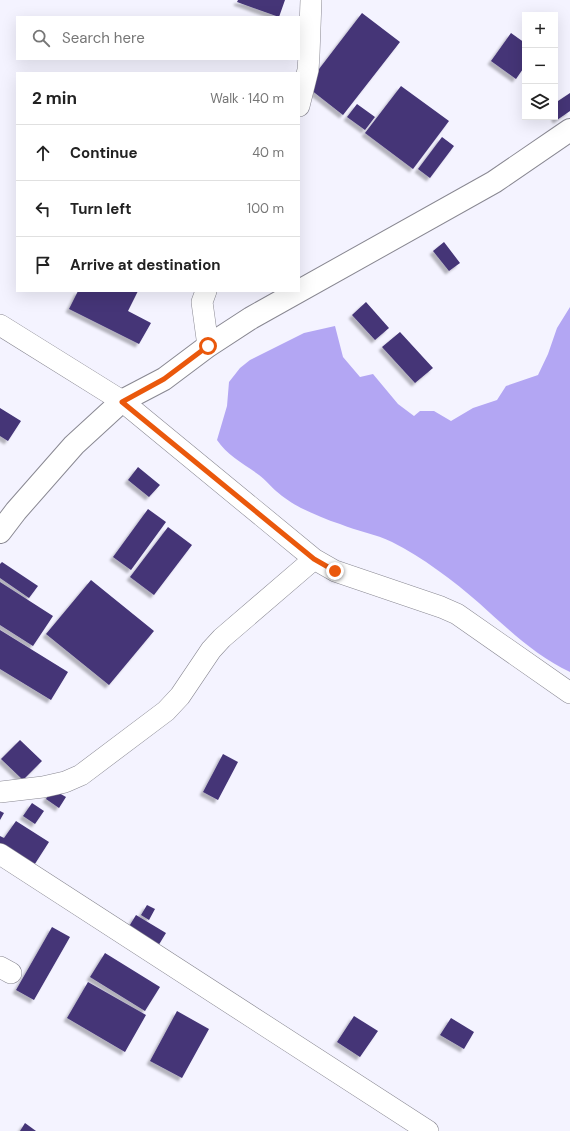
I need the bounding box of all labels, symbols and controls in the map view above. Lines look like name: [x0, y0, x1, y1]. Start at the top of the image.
map controls: [522, 12, 558, 120]
button: +: [522, 12, 558, 48]
search box: [16, 16, 300, 60]
icon: search: [30, 27, 52, 49]
text: Search here: [62, 28, 145, 48]
button: −: [522, 48, 558, 84]
button: layers: [522, 84, 558, 120]
text: 2 min: [32, 87, 77, 109]
text: Walk · 140 m: [210, 90, 284, 107]
icon: ahead: [32, 142, 54, 164]
text: Continue: [70, 143, 138, 163]
text: 40 m: [252, 144, 284, 161]
icon: left: [32, 198, 54, 220]
text: Turn left: [70, 199, 131, 219]
text: 100 m: [247, 200, 284, 217]
icon: arrive: [32, 254, 54, 276]
text: Arrive at destination: [70, 255, 221, 275]
route start: [199, 337, 217, 355]
route end: [326, 562, 344, 580]

